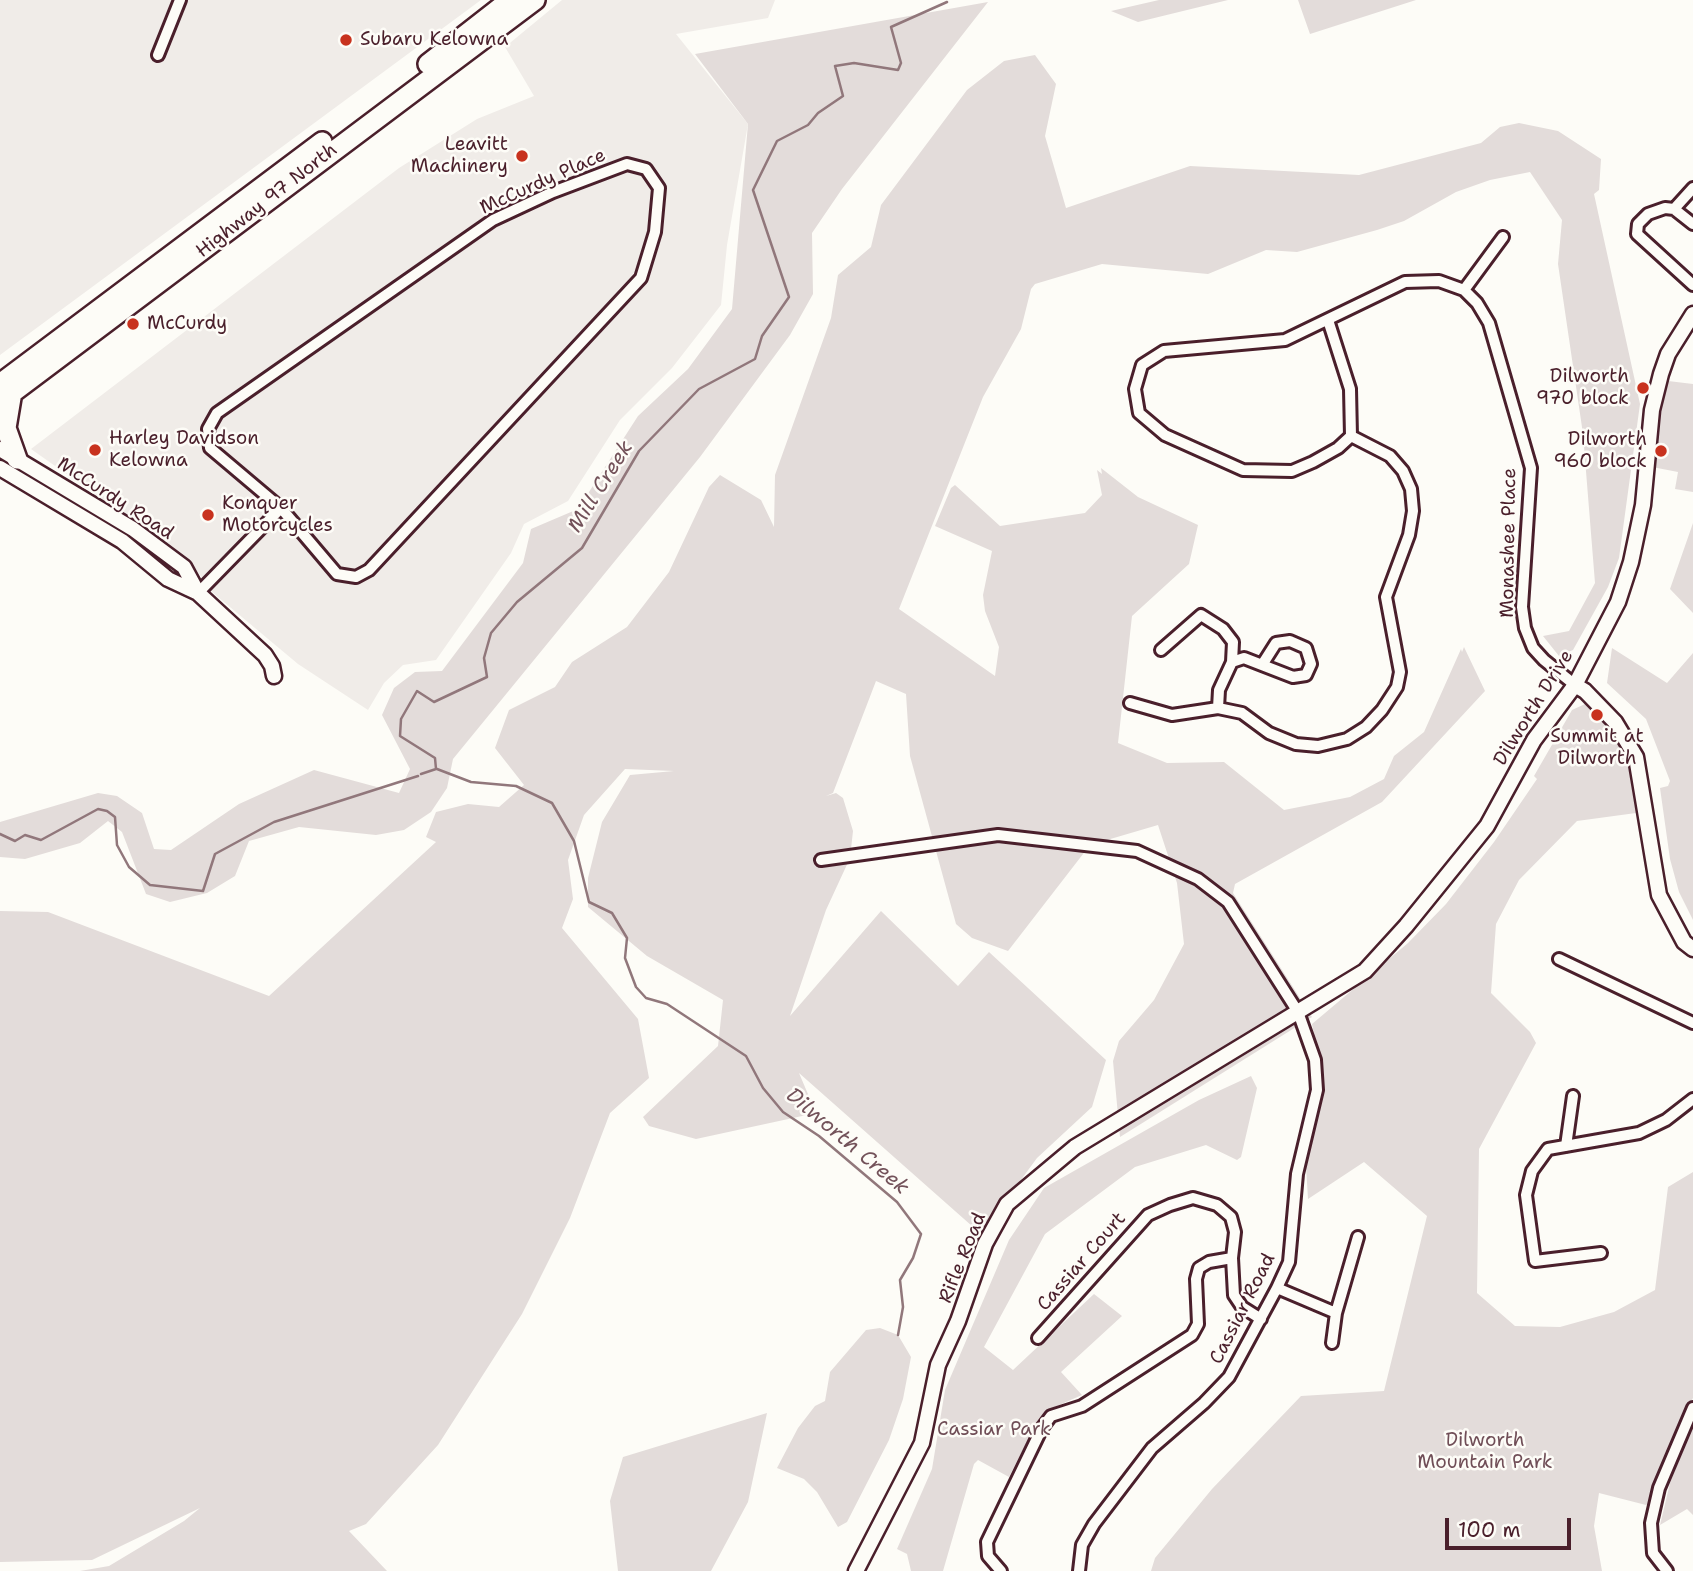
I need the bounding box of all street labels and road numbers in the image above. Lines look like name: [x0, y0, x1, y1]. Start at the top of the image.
street label: Highway 97 North: [192, 139, 342, 263]
street label: McCurdy Place: [477, 144, 609, 220]
street label: McCurdy Road: [52, 453, 178, 545]
street label: Monashee Place: [1496, 468, 1522, 618]
street label: Dilworth Drive: [1489, 646, 1579, 770]
street label: Cassiar Court: [1033, 1208, 1131, 1316]
street label: Rifle Road: [935, 1209, 991, 1307]
street label: Cassiar Road: [1205, 1250, 1281, 1368]

